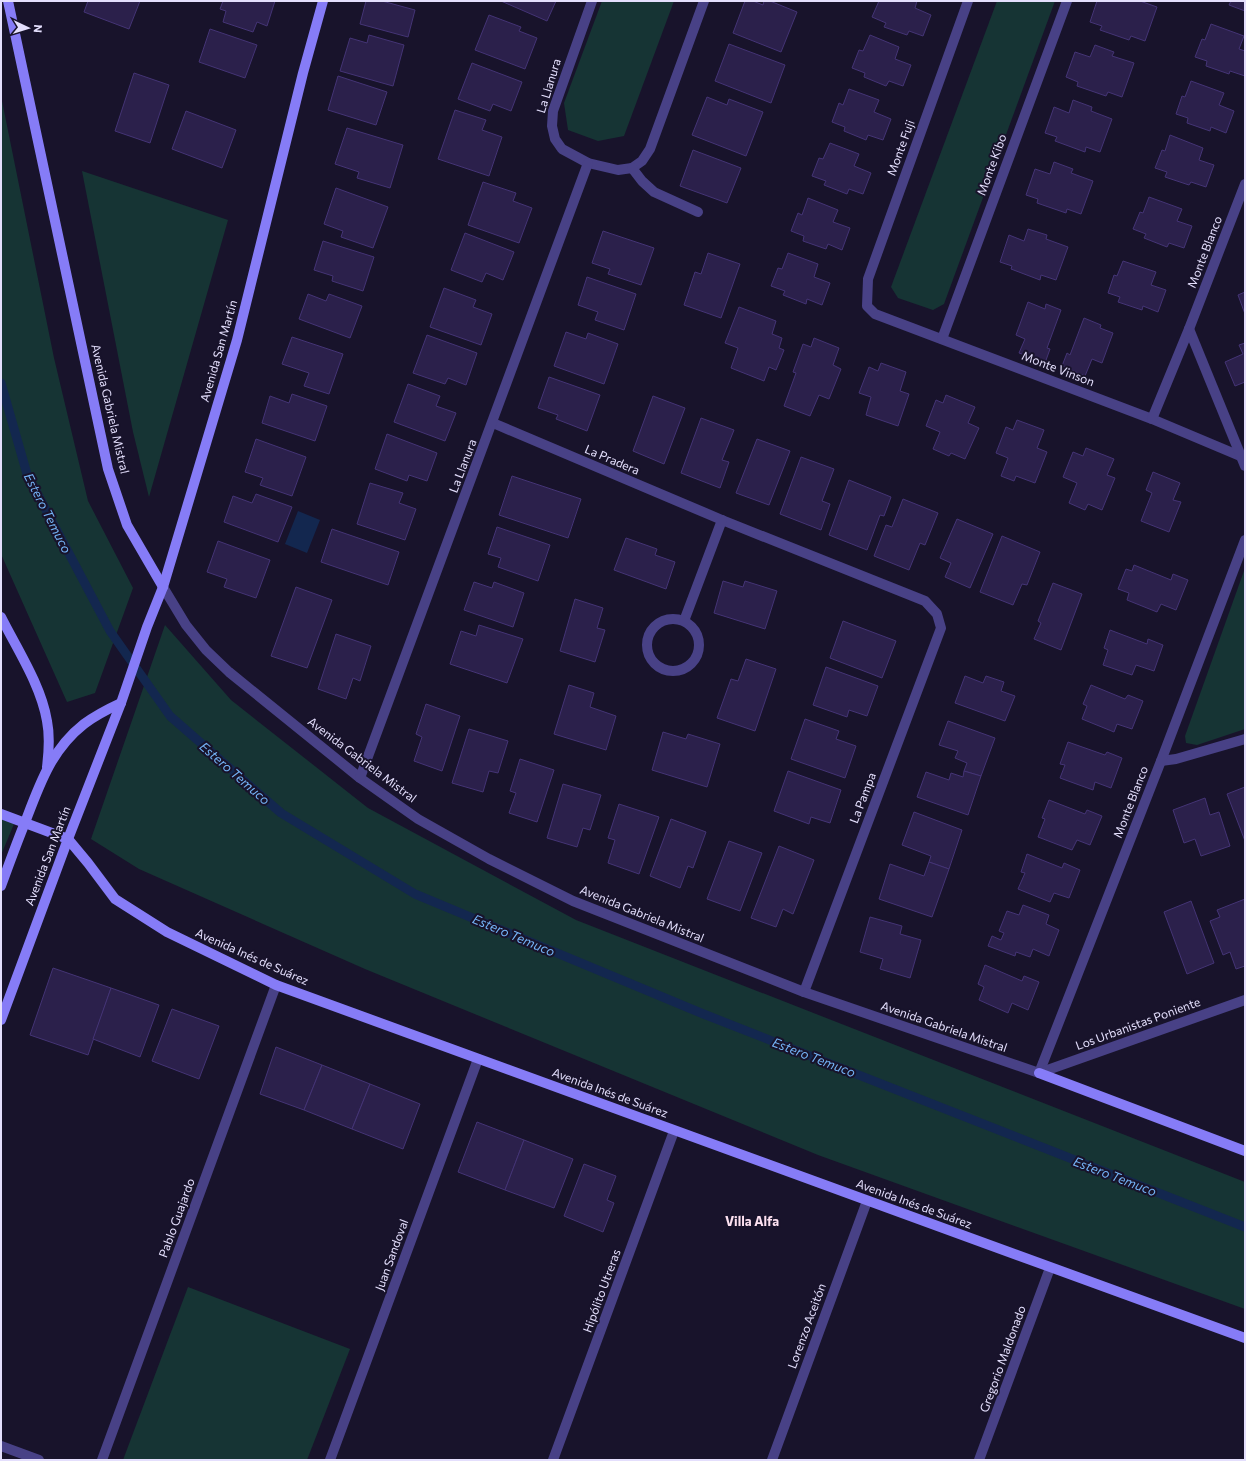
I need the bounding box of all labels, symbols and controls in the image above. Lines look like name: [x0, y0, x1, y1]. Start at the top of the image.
north arrow: [8, 8, 48, 48]
text: N: [32, 24, 45, 33]
street label: La Llanura: [533, 57, 563, 115]
street label: Monte Fuji: [883, 118, 917, 178]
street label: Monte Kibo: [973, 132, 1009, 197]
street label: Monte Blanco: [1184, 214, 1224, 290]
street label: Avenida San Martín: [197, 298, 239, 403]
street label: Avenida Gabriela Mistral: [89, 343, 133, 475]
street label: Monte Vinson: [1020, 348, 1097, 388]
street label: La Llanura: [445, 437, 479, 494]
street label: La Pradera: [583, 441, 642, 477]
water label: Estero Temuco: [21, 470, 75, 556]
street label: Avenida Gabriela Mistral: [305, 714, 420, 805]
water label: Estero Temuco: [197, 738, 274, 808]
street label: Monte Blanco: [1110, 764, 1150, 840]
street label: La Pampa: [846, 770, 878, 825]
street label: Avenida San Martín: [22, 804, 72, 907]
street label: Avenida Gabriela Mistral: [578, 882, 706, 944]
water label: Estero Temuco: [470, 910, 558, 960]
street label: Avenida Inés de Suárez: [194, 925, 311, 987]
street label: Los Urbanistas Poniente: [1073, 994, 1202, 1052]
street label: Avenida Gabriela Mistral: [879, 998, 1009, 1054]
water label: Estero Temuco: [770, 1034, 858, 1080]
street label: Avenida Inés de Suárez: [550, 1065, 670, 1120]
water label: Estero Temuco: [1071, 1153, 1159, 1199]
street label: Pablo Guajardo: [155, 1176, 197, 1259]
street label: Avenida Inés de Suárez: [854, 1176, 974, 1231]
district label: Villa Alfa: [725, 1213, 779, 1229]
street label: Juan Sandoval: [372, 1217, 411, 1293]
street label: Hipólito Utreras: [579, 1247, 623, 1334]
street label: Lorenzo Aceitón: [784, 1281, 828, 1370]
street label: Gregorio Maldonado: [976, 1303, 1028, 1414]

